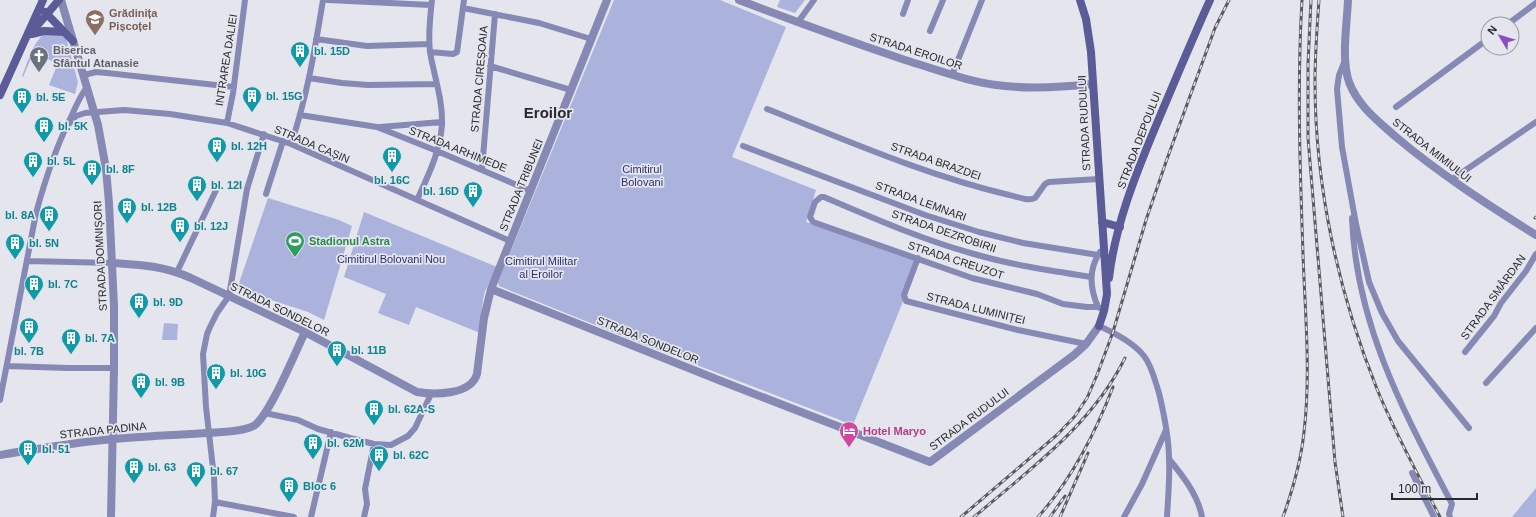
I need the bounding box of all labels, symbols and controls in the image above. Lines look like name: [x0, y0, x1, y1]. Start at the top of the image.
place label: Grădinița Pișcoțel: [109, 7, 158, 32]
school or university icon: Grădinița Pișcoțel: [84, 8, 106, 36]
street label: INTRAREA DALIEI: [213, 13, 239, 107]
north arrow: [1480, 16, 1520, 56]
text: N: [1485, 23, 1499, 37]
street label: STRADA CIREȘOAIA: [468, 25, 490, 133]
street label: STRADA EROILOR: [868, 30, 964, 72]
building icon: bl. 15D: [289, 40, 311, 68]
place label: Biserica Sfântul Atanasie: [53, 44, 139, 69]
church icon: Biserica Sfântul Atanasie: [28, 45, 50, 73]
place label: bl. 15D: [314, 45, 350, 57]
street label: STRADA RUDULUI: [1075, 75, 1093, 171]
building icon: bl. 15G: [241, 85, 263, 113]
building icon: bl. 5E: [11, 86, 33, 114]
place label: bl. 15G: [266, 90, 303, 102]
street label: STRADA DEPOULUI: [1115, 90, 1163, 190]
place label: bl. 5E: [36, 91, 65, 103]
district label: Eroilor: [524, 104, 572, 121]
building icon: bl. 5K: [33, 115, 55, 143]
street label: STRADA MIMIULUI: [1390, 116, 1474, 184]
place label: bl. 5K: [58, 120, 88, 132]
street label: STRADA CAȘIN: [273, 123, 352, 165]
street label: STRADA ARHIMEDE: [407, 124, 509, 174]
building icon: bl. 12H: [206, 135, 228, 163]
street label: STRADA TRIBUNEI: [497, 137, 545, 233]
place label: bl. 12H: [231, 140, 267, 152]
street label: STRADA BRAZDEI: [889, 140, 983, 182]
building icon: bl. 16C: [381, 145, 403, 173]
building icon: bl. 5L: [22, 150, 44, 178]
place label: bl. 5L: [47, 155, 76, 167]
building icon: bl. 8F: [81, 158, 103, 186]
place label: bl. 8F: [106, 163, 135, 175]
park label: Cimitirul Bolovani: [621, 163, 663, 188]
building icon: bl. 12I: [186, 174, 208, 202]
place label: bl. 16C: [374, 174, 410, 186]
place label: bl. 12I: [211, 179, 242, 191]
street label: STRADA LEMNARI: [874, 179, 968, 223]
building icon: bl. 16D: [462, 180, 484, 208]
place label: bl. 16D: [423, 185, 459, 197]
building icon: bl. 12B: [116, 196, 138, 224]
street label: STRADA DOMNIȘORI: [91, 200, 109, 312]
place label: bl. 12B: [141, 201, 177, 213]
building icon: bl. 8A: [38, 204, 60, 232]
street label: STRADA DEZROBIRII: [890, 207, 998, 255]
place label: bl. 8A: [5, 209, 35, 221]
building icon: bl. 12J: [169, 215, 191, 243]
place label: bl. 12J: [194, 220, 228, 232]
sports icon: Stadionul Astra: [284, 230, 306, 258]
building icon: bl. 5N: [4, 232, 26, 260]
place label: Stadionul Astra: [309, 235, 391, 247]
place label: bl. 5N: [29, 237, 59, 249]
street label: STRADA CREUZOT: [906, 239, 1006, 281]
street label: STRADA SMÂRDAN: [1458, 252, 1528, 342]
park label: Cimitirul Bolovani Nou: [337, 253, 445, 265]
park label: Cimitirul Militar al Eroilor: [505, 255, 577, 280]
building icon: bl. 7C: [23, 273, 45, 301]
place label: bl. 7C: [48, 278, 78, 290]
street label: STRADA SONDELOR: [228, 280, 332, 338]
street label: STRADA LUMINIȚEI: [925, 290, 1027, 326]
building icon: bl. 9D: [128, 291, 150, 319]
place label: bl. 9D: [153, 296, 183, 308]
street label: STRADA SONDELOR: [595, 314, 701, 366]
building icon: bl. 7B: [18, 316, 40, 344]
building icon: bl. 7A: [60, 327, 82, 355]
place label: bl. 7A: [85, 332, 115, 344]
building icon: bl. 11B: [326, 339, 348, 367]
place label: bl. 11B: [351, 344, 387, 356]
place label: bl. 7B: [14, 345, 44, 357]
building icon: bl. 10G: [205, 362, 227, 390]
place label: bl. 10G: [230, 367, 267, 379]
building icon: bl. 9B: [130, 371, 152, 399]
place label: bl. 9B: [155, 376, 185, 388]
street label: STRADA RUDULUI: [927, 385, 1011, 453]
building icon: bl. 62A-S: [363, 398, 385, 426]
place label: bl. 62A-S: [388, 403, 435, 415]
street label: STRADA PADINA: [59, 419, 148, 441]
hotel icon: Hotel Maryo: [838, 420, 860, 448]
place label: Hotel Maryo: [863, 425, 926, 437]
building icon: bl. 62M: [302, 432, 324, 460]
place label: bl. 62M: [327, 437, 364, 449]
building icon: bl. 51: [17, 438, 39, 466]
place label: bl. 51: [42, 443, 70, 455]
building icon: bl. 62C: [368, 444, 390, 472]
place label: bl. 62C: [393, 449, 429, 461]
building icon: bl. 63: [123, 456, 145, 484]
building icon: bl. 67: [185, 460, 207, 488]
place label: bl. 63: [148, 461, 176, 473]
place label: bl. 67: [210, 465, 238, 477]
building icon: Bloc 6: [278, 475, 300, 503]
scale bar: [1392, 475, 1477, 501]
place label: Bloc 6: [303, 480, 336, 492]
text: 100 m: [1398, 482, 1431, 496]

